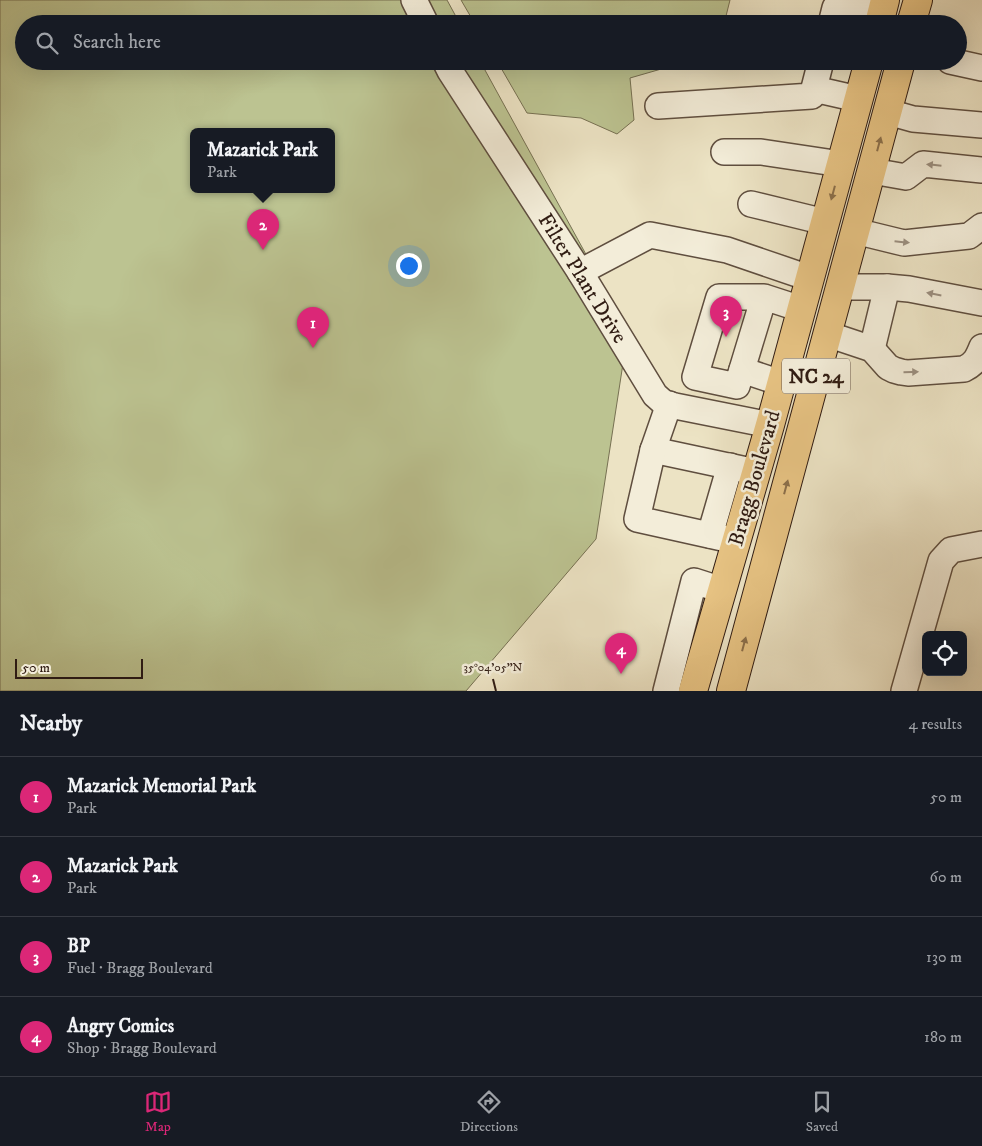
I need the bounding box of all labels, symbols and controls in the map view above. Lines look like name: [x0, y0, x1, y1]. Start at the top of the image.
search box: [15, 15, 967, 70]
icon: search: [33, 29, 61, 57]
text: Search here: [73, 31, 161, 54]
popup: [190, 128, 335, 193]
one-way arrow: [875, 137, 883, 152]
text: Mazarick Park: [207, 139, 318, 162]
one-way arrow: [925, 161, 941, 169]
text: Park: [207, 162, 237, 182]
one-way arrow: [829, 185, 837, 200]
pin: 2: [247, 209, 279, 250]
street label: Filter Plant Drive: [532, 209, 633, 349]
one-way arrow: [895, 238, 911, 246]
your location: [396, 253, 422, 279]
one-way arrow: [926, 289, 942, 297]
pin: 3: [710, 296, 742, 337]
pin: 1: [297, 307, 329, 348]
road number: NC 24: [782, 358, 850, 394]
one-way arrow: [904, 368, 920, 376]
street label: Bragg Boulevard: [723, 407, 787, 549]
one-way arrow: [782, 480, 790, 495]
map controls: [922, 631, 967, 676]
button: locate: [922, 631, 967, 676]
pin: 4: [605, 633, 637, 674]
one-way arrow: [740, 636, 748, 651]
scale bar: [15, 656, 142, 679]
text: 50 m: [22, 659, 50, 677]
text: 35°04'05"N: [464, 660, 523, 675]
text: Nearby: [20, 711, 82, 737]
text: 4 results: [909, 714, 962, 734]
text: Mazarick Memorial Park: [67, 775, 256, 798]
text: 1: [33, 787, 39, 807]
text: 50 m: [930, 787, 962, 807]
text: Park: [67, 798, 97, 818]
text: Mazarick Park: [67, 855, 178, 878]
text: 2: [32, 867, 40, 887]
text: 60 m: [930, 867, 962, 887]
text: Park: [67, 878, 97, 898]
text: BP: [67, 935, 90, 958]
text: 3: [33, 947, 39, 967]
text: 130 m: [926, 947, 962, 967]
text: Fuel · Bragg Boulevard: [67, 958, 213, 978]
text: Angry Comics: [67, 1015, 174, 1038]
text: 4: [31, 1027, 41, 1047]
text: 180 m: [924, 1027, 962, 1047]
text: Shop · Bragg Boulevard: [67, 1038, 217, 1058]
tab: Map: [144, 1088, 172, 1136]
tab: Directions: [460, 1088, 518, 1136]
tab: Saved: [806, 1088, 838, 1136]

